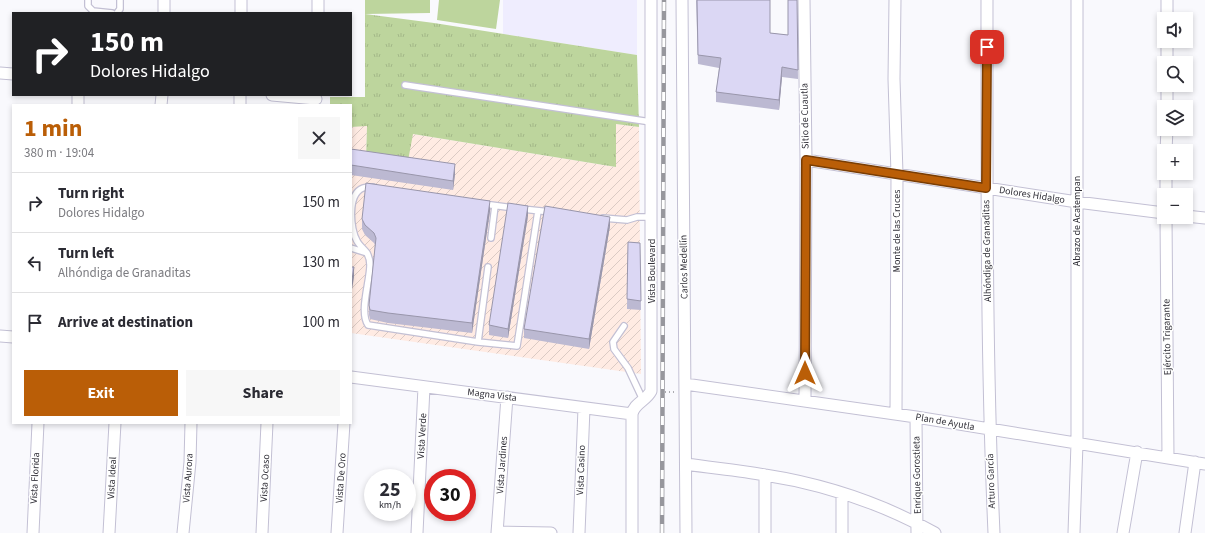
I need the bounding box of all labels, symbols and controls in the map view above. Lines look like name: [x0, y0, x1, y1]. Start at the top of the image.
map controls: [1157, 12, 1193, 224]
button: sound: [1157, 12, 1193, 48]
text: 150 m: [90, 22, 164, 62]
icon: right: [24, 28, 76, 80]
pin: [970, 30, 1004, 64]
icon: arrive: [976, 36, 998, 58]
button: search: [1157, 56, 1193, 92]
text: Dolores Hidalgo: [90, 59, 210, 84]
street label: Sitio de Cuautla: [797, 83, 813, 149]
button: layers: [1157, 100, 1193, 136]
text: 1 min: [24, 111, 82, 146]
button: close: [298, 117, 340, 159]
text: 380 m · 19:04: [24, 144, 94, 162]
button: +: [1157, 144, 1193, 180]
street label: Abrazo de Acatempan: [1070, 176, 1084, 266]
text: Turn right: [58, 183, 124, 204]
street label: Dolores Hidalgo: [998, 183, 1066, 207]
button: −: [1157, 188, 1193, 224]
street label: Monte de las Cruces: [890, 190, 904, 272]
icon: right: [24, 192, 46, 214]
text: 150 m: [302, 192, 340, 213]
street label: Alhóndiga de Granaditas: [979, 200, 995, 302]
text: Dolores Hidalgo: [58, 204, 144, 222]
street label: Carlos Medellín: [676, 235, 692, 299]
street label: Vista Boulevard: [645, 239, 659, 303]
text: Turn left: [58, 243, 114, 264]
icon: left: [24, 252, 46, 274]
text: 130 m: [302, 252, 340, 273]
text: Alhóndiga de Granaditas: [58, 264, 191, 282]
street label: Ejército Trigarante: [1159, 299, 1175, 375]
icon: arrive: [24, 312, 46, 334]
text: Arrive at destination: [58, 312, 193, 333]
text: 100 m: [302, 312, 340, 333]
position arrow: [784, 352, 826, 394]
button: Exit: [24, 370, 178, 416]
button: Share: [186, 370, 340, 416]
street label: Magna Vista: [466, 385, 518, 405]
street label: Plan de Ayutla: [914, 410, 976, 434]
street label: Vista Verde: [414, 413, 430, 459]
street label: Vista Jardines: [493, 436, 511, 494]
street label: Enrique Gorostieta: [909, 436, 925, 514]
street label: Vista Casino: [573, 445, 589, 495]
street label: Vista Florida: [27, 452, 43, 504]
street label: Vista De Oro: [332, 452, 350, 504]
street label: Vista Aurora: [179, 453, 197, 503]
street label: Arturo García: [983, 453, 999, 509]
street label: Vista Ocaso: [257, 454, 273, 502]
street label: Vista Ideal: [104, 456, 120, 500]
speed limit sign: 30: [424, 469, 476, 521]
text: 25: [379, 476, 401, 504]
text: km/h: [379, 498, 401, 512]

